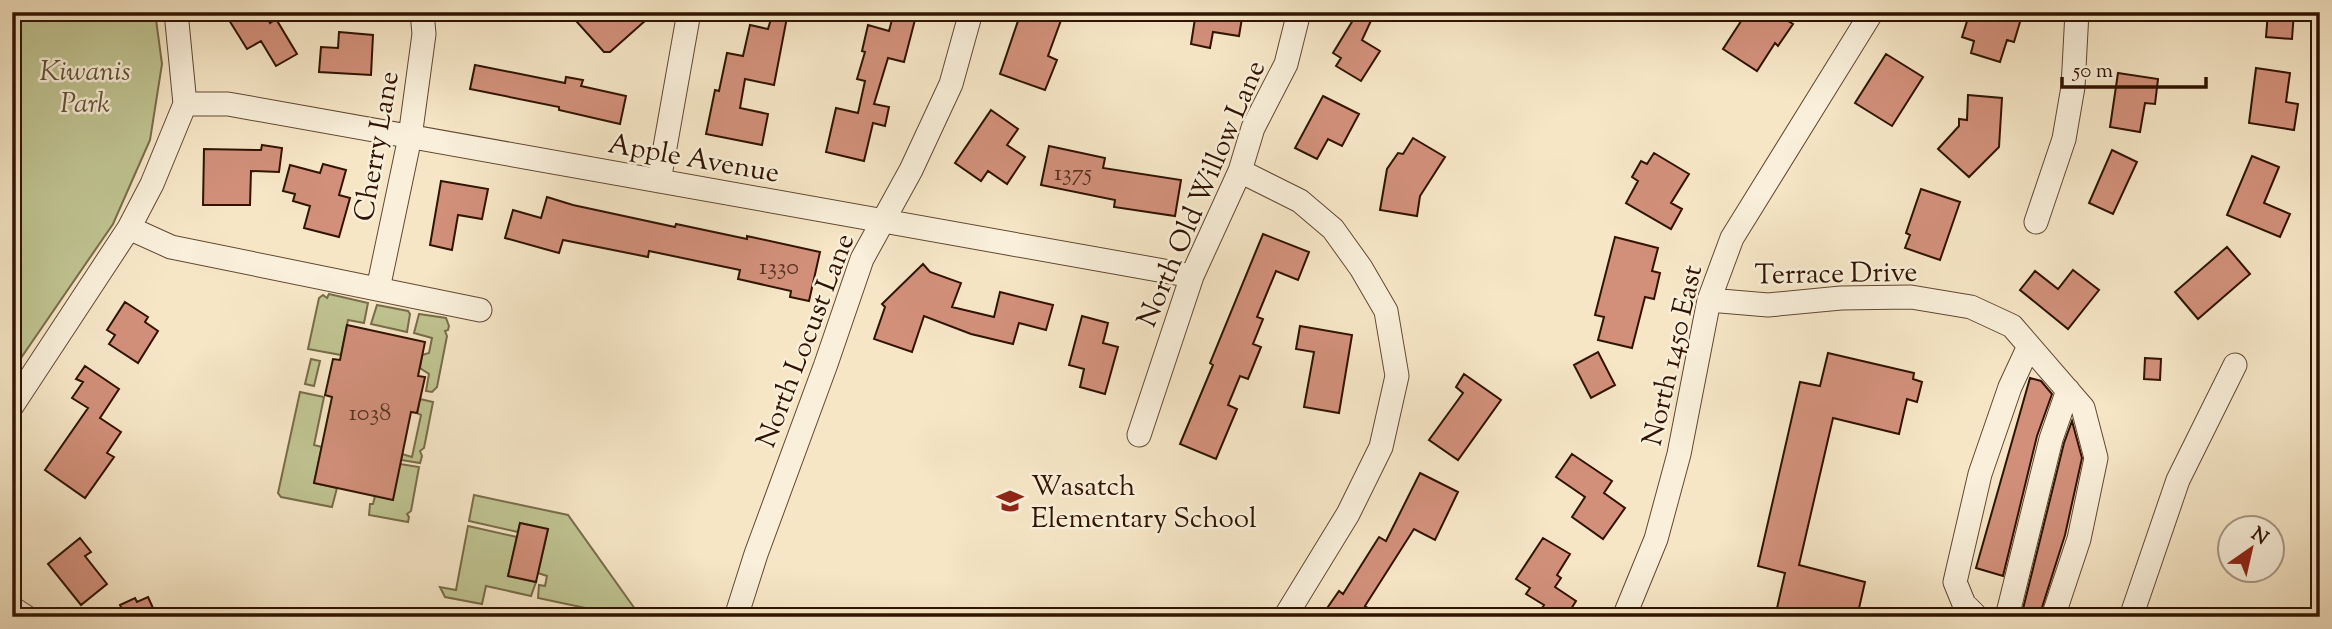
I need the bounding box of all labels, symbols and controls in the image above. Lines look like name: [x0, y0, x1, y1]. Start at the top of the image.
scale bar: [2062, 46, 2206, 90]
park label: Kiwanis Park: [39, 53, 131, 125]
street label: North Old Willow Lane: [1128, 55, 1277, 334]
text: 50 m: [2072, 57, 2113, 87]
street label: Cherry Lane: [345, 68, 411, 225]
street label: Apple Avenue: [605, 125, 782, 195]
house number: 1375: [1054, 157, 1092, 191]
street label: North Locust Lane: [748, 228, 866, 454]
house number: 1330: [759, 251, 799, 285]
street label: Terrace Drive: [1754, 254, 1918, 296]
street label: North 1450 East: [1634, 261, 1714, 450]
house number: 1038: [349, 397, 391, 431]
place label: Wasatch Elementary School: [1031, 468, 1257, 540]
school or university icon: Wasatch Elementary School: [995, 486, 1025, 516]
north arrow: [2216, 514, 2286, 584]
text: N: [2245, 522, 2273, 552]

